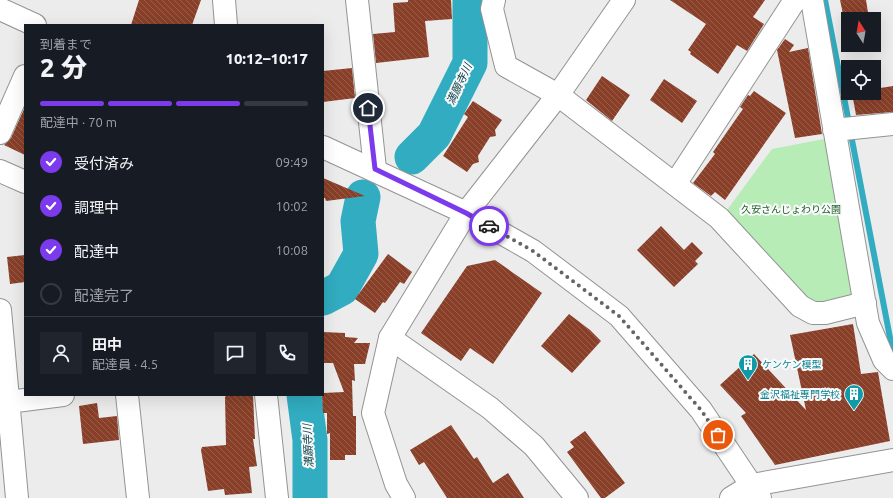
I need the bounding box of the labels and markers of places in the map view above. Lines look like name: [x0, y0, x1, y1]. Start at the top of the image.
pin: [351, 91, 385, 125]
building icon: ケンケン模型: [737, 353, 759, 381]
place label: ケンケン模型: [762, 359, 821, 370]
building icon: 金沢福祉専門学校: [843, 383, 865, 411]
place label: 金沢福祉専門学校: [760, 389, 840, 400]
pin: [701, 418, 735, 452]

